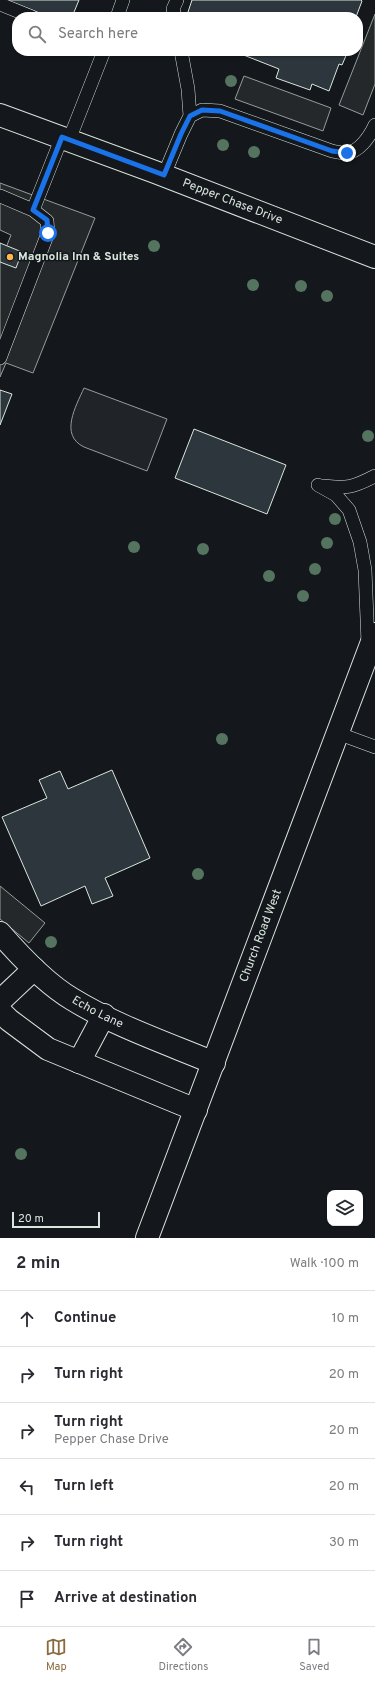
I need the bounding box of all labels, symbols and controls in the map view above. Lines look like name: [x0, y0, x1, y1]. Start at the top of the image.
search box: [12, 12, 363, 56]
icon: search: [26, 23, 48, 45]
text: Search here: [58, 25, 138, 44]
route end: [338, 144, 356, 162]
street label: Pepper Chase Drive: [180, 175, 285, 228]
route start: [39, 224, 57, 242]
place label: Magnolia Inn & Suites: [18, 249, 139, 265]
marker: Magnolia Inn & Suites: [5, 252, 15, 262]
street label: Church Road West: [236, 887, 286, 984]
street label: Echo Lane: [69, 993, 126, 1033]
map controls: [327, 1190, 363, 1226]
button: layers: [327, 1190, 363, 1226]
scale bar: [12, 1210, 100, 1229]
text: 20 m: [18, 1212, 44, 1226]
text: 2 min: [16, 1253, 60, 1275]
text: Walk · 100 m: [290, 1256, 359, 1272]
icon: ahead: [16, 1308, 38, 1330]
text: Continue: [54, 1309, 116, 1328]
text: 10 m: [332, 1311, 359, 1327]
icon: right: [16, 1364, 38, 1386]
text: Turn right: [54, 1365, 123, 1384]
text: 20 m: [329, 1367, 359, 1383]
text: Turn right: [54, 1413, 123, 1432]
icon: right: [16, 1420, 38, 1442]
text: 20 m: [329, 1423, 359, 1439]
text: Pepper Chase Drive: [54, 1432, 169, 1448]
icon: left: [16, 1476, 38, 1498]
text: Turn left: [54, 1477, 114, 1496]
text: 20 m: [329, 1479, 359, 1495]
icon: right: [16, 1532, 38, 1554]
text: Turn right: [54, 1533, 123, 1552]
text: 30 m: [329, 1535, 359, 1551]
icon: arrive: [16, 1588, 38, 1610]
text: Arrive at destination: [54, 1589, 197, 1608]
tab: Map: [45, 1636, 67, 1674]
tab: Directions: [158, 1636, 208, 1674]
tab: Saved: [299, 1636, 330, 1674]

